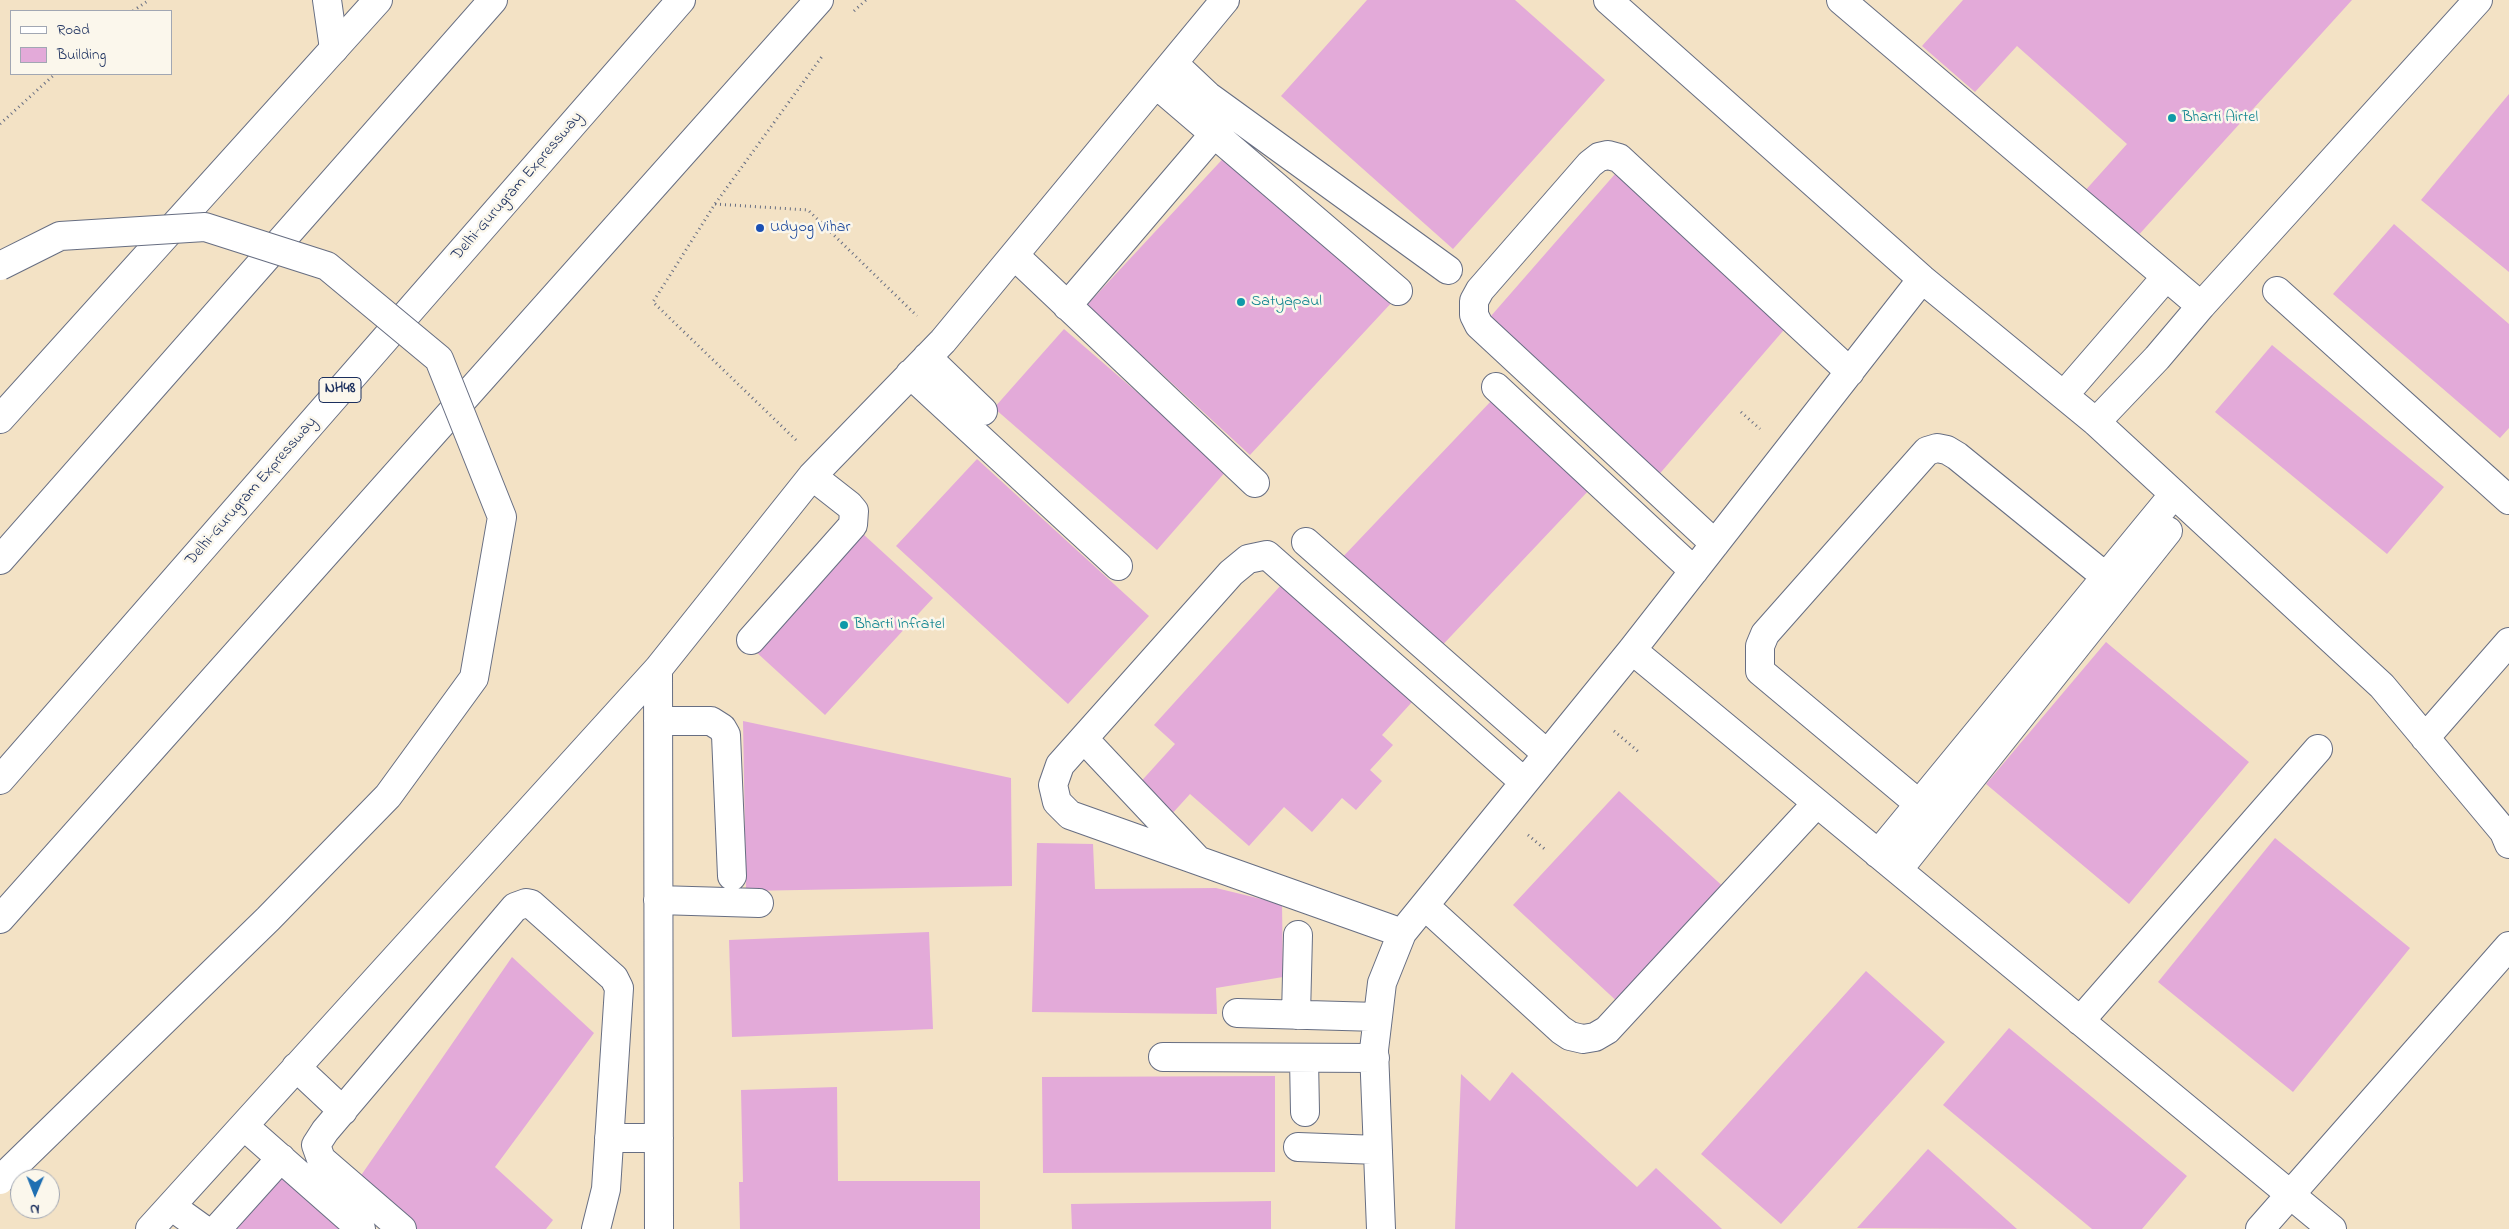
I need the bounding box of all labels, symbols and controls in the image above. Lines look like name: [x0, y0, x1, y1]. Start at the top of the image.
legend: [10, 10, 172, 75]
text: Road: [57, 19, 90, 41]
text: Building: [57, 44, 106, 66]
place label: Bharti Airtel: [2182, 108, 2258, 128]
street label: Delhi-Gurugram Expressway: [448, 109, 588, 265]
marker: Bharti Airtel: [2166, 112, 2178, 124]
place label: Udyog Vihar: [770, 218, 850, 238]
marker: Udyog Vihar: [754, 222, 766, 234]
place label: Satyapaul: [1251, 292, 1322, 312]
marker: Satyapaul: [1235, 296, 1247, 308]
road number: NH48: [319, 378, 361, 402]
street label: Delhi-Gurugram Expressway: [182, 414, 322, 570]
place label: Bharti Infratel: [854, 615, 945, 635]
marker: Bharti Infratel: [838, 619, 850, 631]
north arrow: [10, 1169, 60, 1219]
text: N: [30, 1198, 40, 1219]

